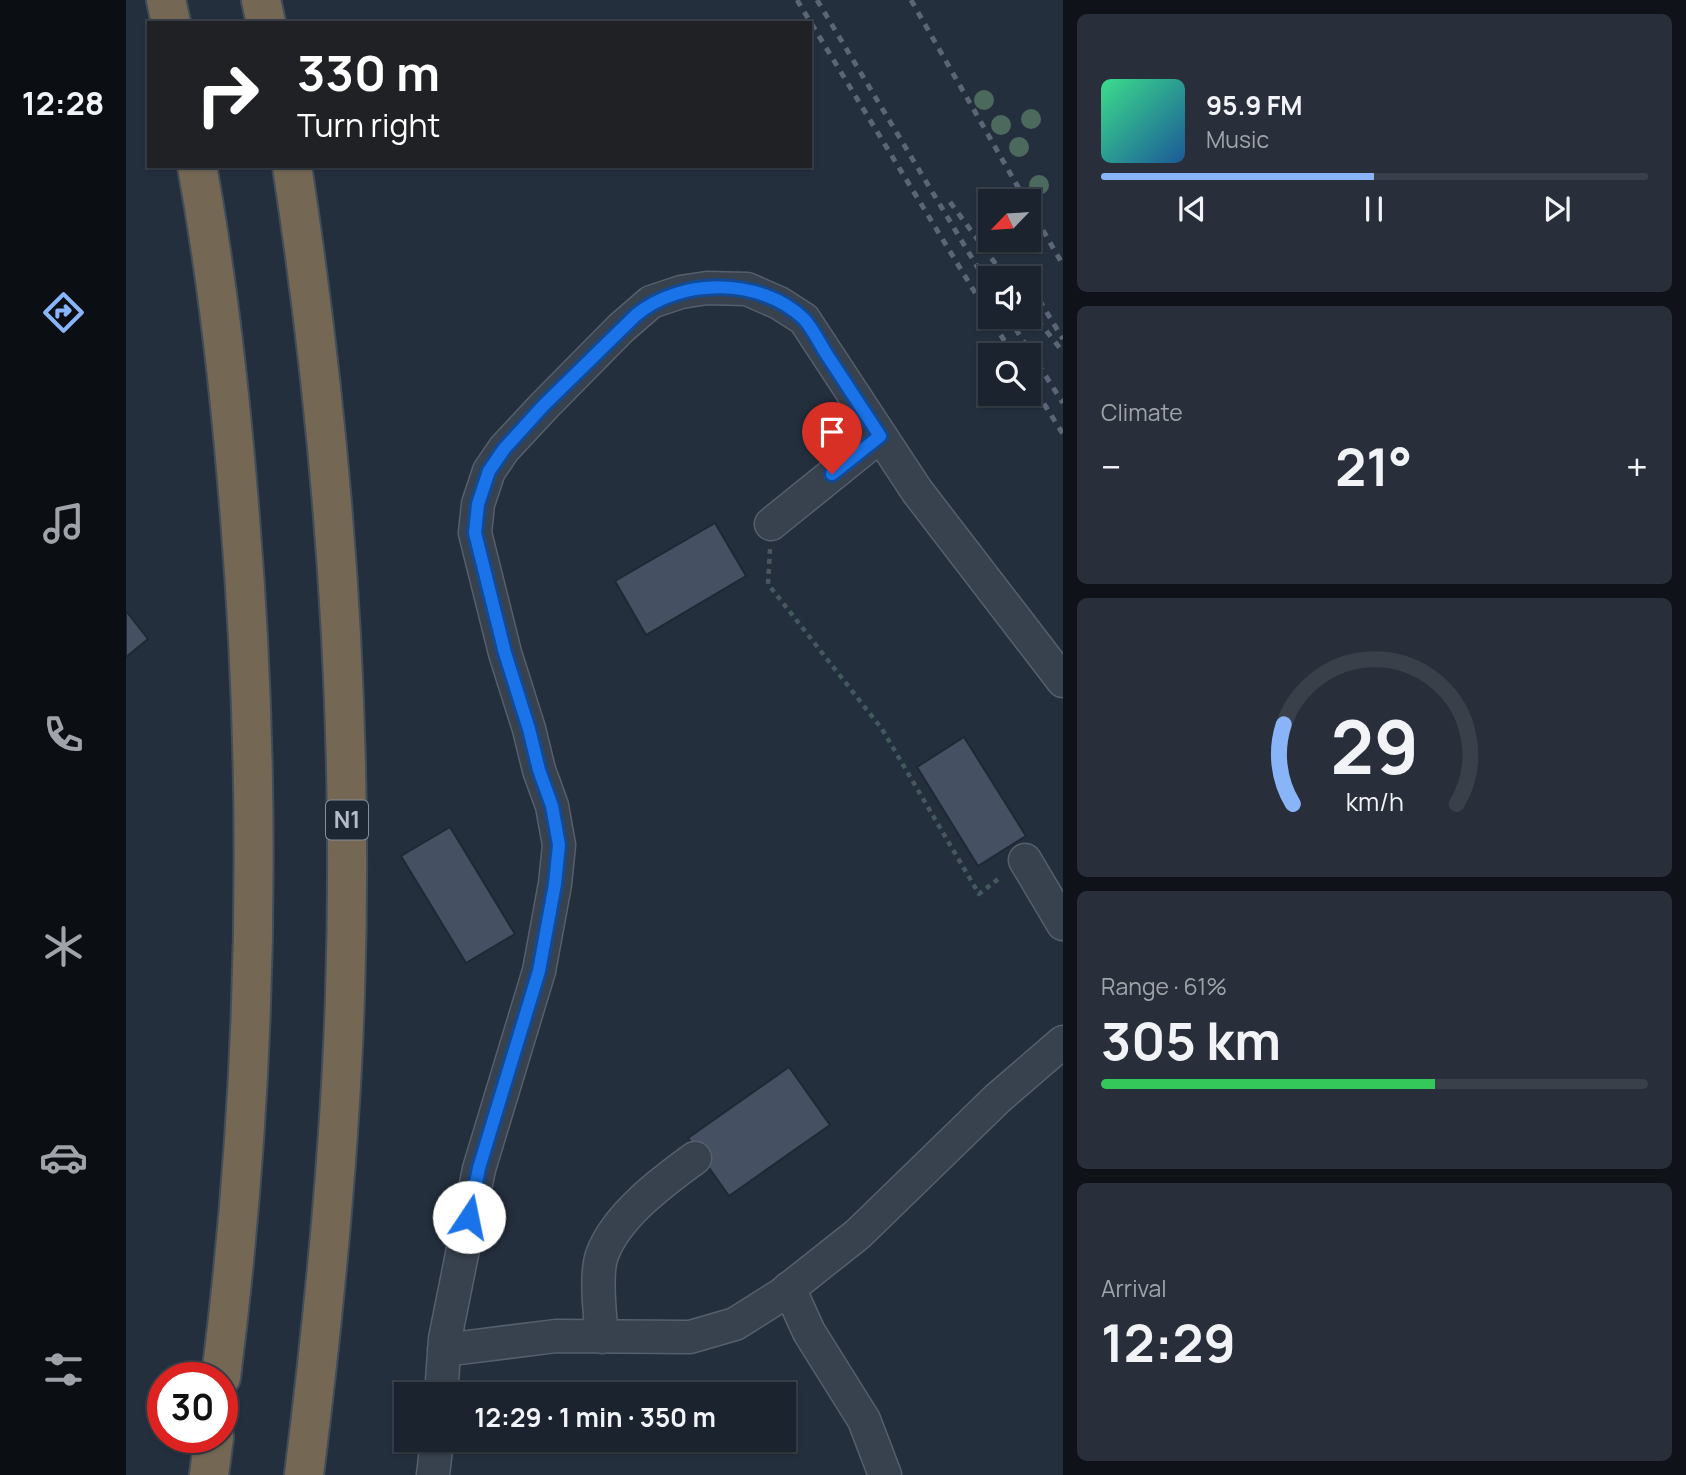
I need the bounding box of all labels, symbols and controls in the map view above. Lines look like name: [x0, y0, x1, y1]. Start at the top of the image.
text: 330 m: [297, 39, 440, 106]
icon: right: [182, 49, 273, 140]
text: 12:28: [22, 81, 104, 125]
text: 95.9 FM: [1206, 87, 1303, 123]
text: Turn right: [297, 103, 440, 147]
text: Music: [1206, 123, 1269, 155]
north arrow: [978, 189, 1041, 252]
map controls: [978, 189, 1041, 406]
icon: previous: [1173, 190, 1211, 228]
icon: pause: [1355, 190, 1393, 228]
icon: next: [1538, 190, 1576, 228]
button: sound: [978, 266, 1041, 329]
icon: directions: [39, 288, 88, 337]
button: search: [978, 343, 1041, 406]
text: Climate: [1101, 396, 1183, 428]
pin: [802, 402, 862, 474]
icon: arrive: [813, 413, 851, 451]
text: 21°: [1335, 431, 1412, 502]
text: −: [1101, 440, 1122, 492]
text: +: [1626, 440, 1648, 492]
icon: music: [39, 499, 88, 548]
text: 29: [1330, 696, 1419, 796]
icon: phone: [39, 710, 88, 759]
text: km/h: [1345, 783, 1404, 818]
road number: N1: [326, 800, 368, 840]
icon: climate: [39, 922, 88, 971]
text: Range · 61%: [1101, 970, 1227, 1002]
text: 305 km: [1101, 1005, 1281, 1076]
icon: car: [39, 1133, 88, 1182]
position arrow: [432, 1180, 506, 1254]
text: Arrival: [1101, 1272, 1167, 1304]
text: 12:29: [1101, 1307, 1236, 1378]
icon: filters: [39, 1345, 88, 1394]
speed limit sign: 30: [147, 1362, 238, 1453]
text: 12:29 · 1 min · 350 m: [474, 1399, 716, 1435]

